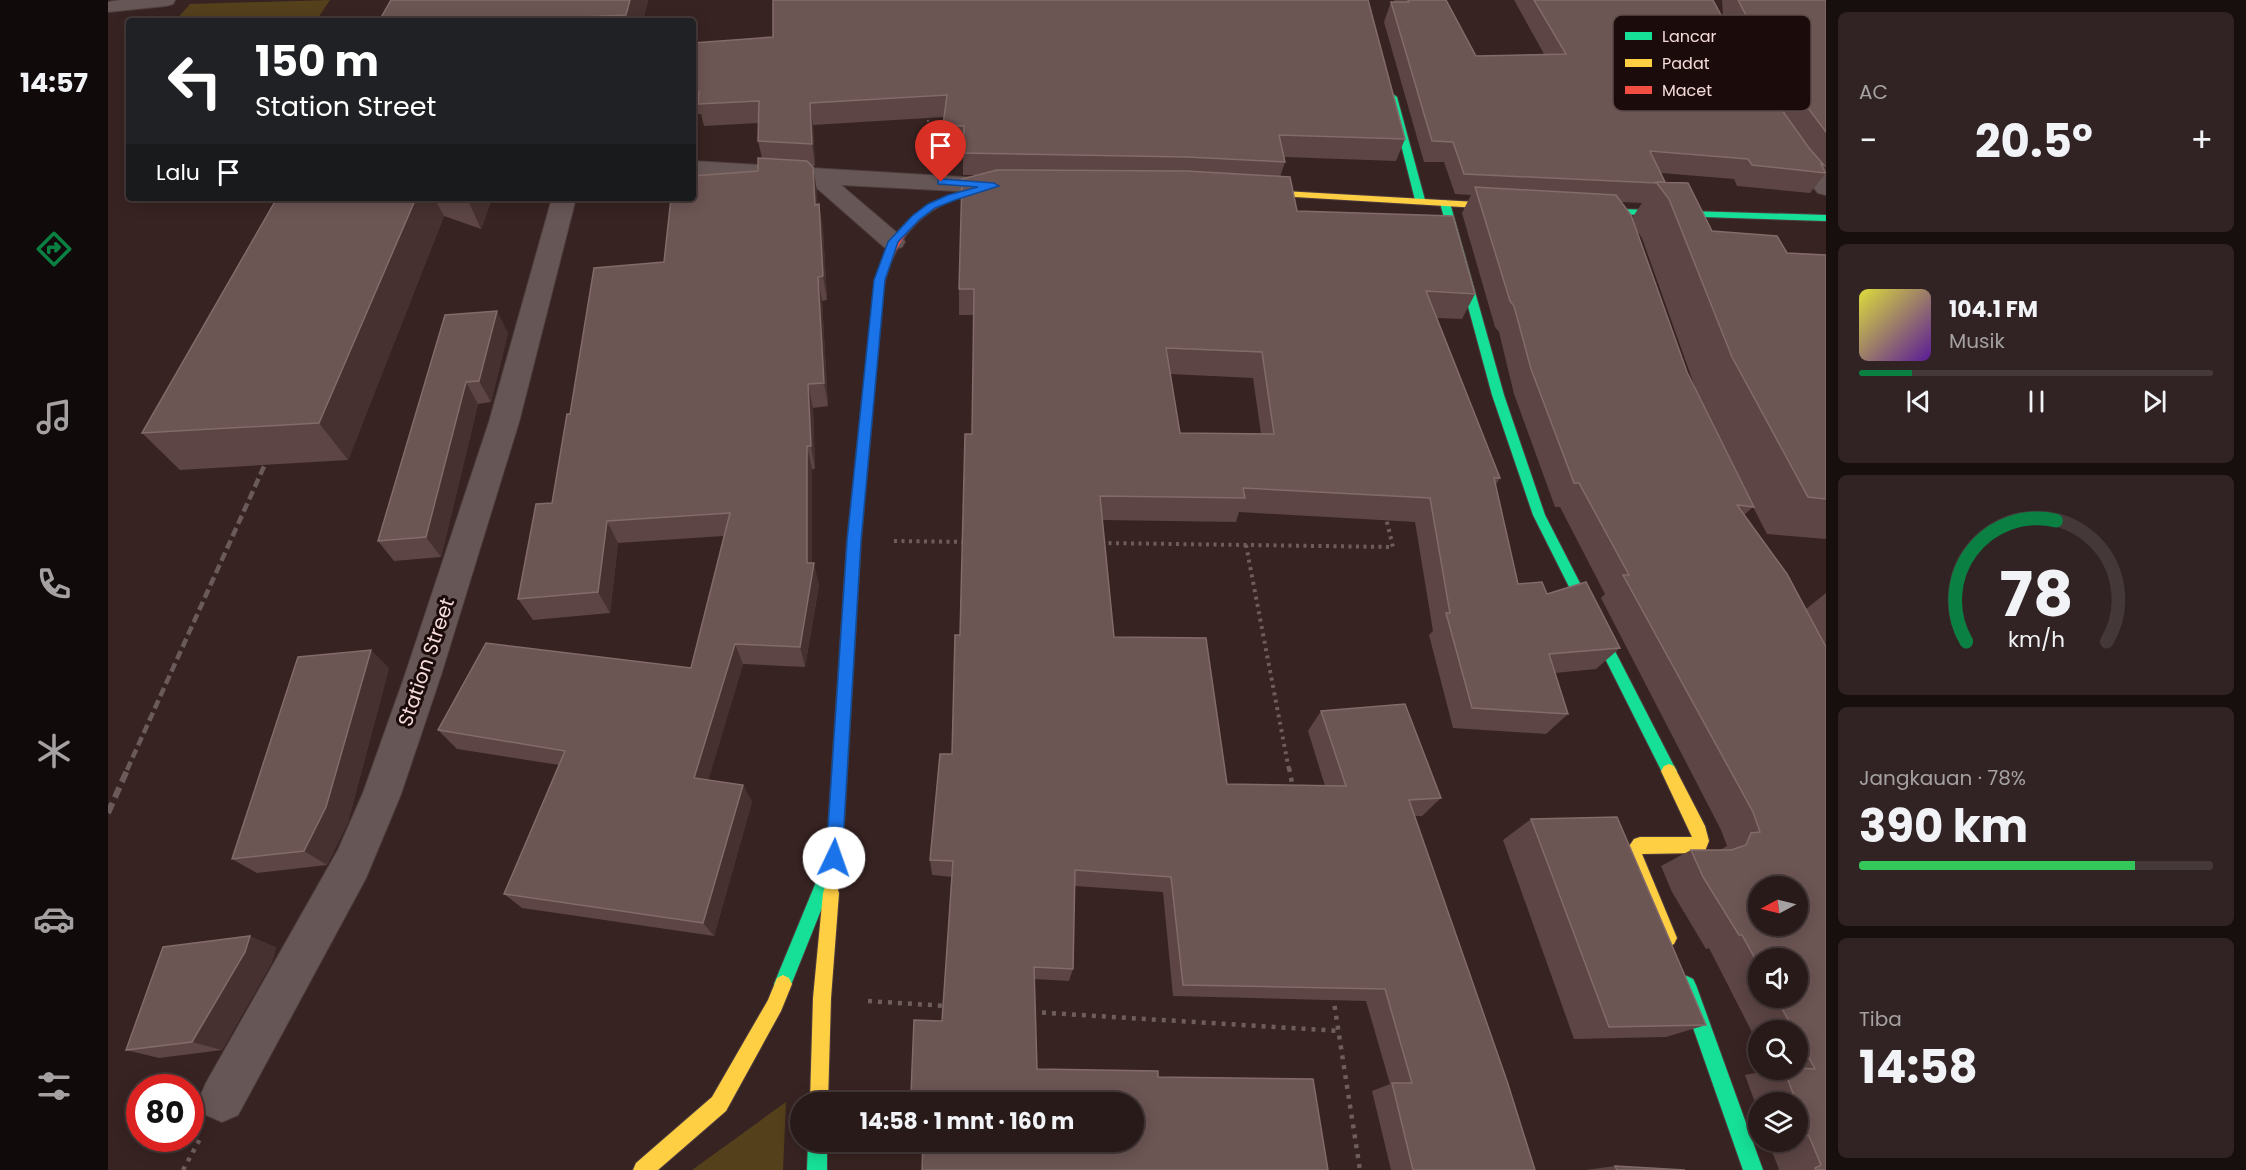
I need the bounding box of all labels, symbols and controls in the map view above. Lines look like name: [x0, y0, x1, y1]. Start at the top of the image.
legend: [1613, 15, 1811, 111]
text: Lancar: [1662, 25, 1716, 48]
text: 150 m: [255, 32, 379, 91]
icon: left: [156, 42, 234, 120]
text: Padat: [1662, 52, 1710, 75]
text: 14:57: [20, 64, 88, 101]
text: AC: [1859, 78, 1888, 106]
text: Macet: [1662, 79, 1712, 102]
text: Station Street: [255, 88, 436, 125]
text: 20.5°: [1975, 110, 2093, 173]
text: −: [1859, 117, 1877, 164]
text: +: [2190, 117, 2213, 164]
pin: [915, 120, 966, 182]
icon: arrive: [924, 129, 957, 162]
icon: arrive: [212, 156, 245, 189]
text: Lalu: [156, 157, 200, 188]
icon: directions: [33, 228, 75, 270]
text: 104.1 FM: [1949, 294, 2038, 325]
text: Musik: [1949, 327, 2005, 355]
icon: previous: [1902, 385, 1935, 418]
icon: pause: [2020, 385, 2053, 418]
icon: next: [2138, 385, 2171, 418]
icon: music: [33, 396, 75, 438]
text: 78: [1999, 550, 2073, 638]
icon: phone: [33, 563, 75, 605]
street label: Station Street: [391, 594, 461, 730]
text: km/h: [2007, 624, 2065, 655]
icon: climate: [33, 730, 75, 772]
text: Jangkauan · 78%: [1859, 764, 2026, 792]
text: 390 km: [1859, 795, 2028, 858]
position arrow: [802, 826, 866, 890]
north arrow: [1748, 876, 1808, 936]
map controls: [1748, 876, 1808, 1152]
icon: car: [33, 898, 75, 940]
button: sound: [1748, 948, 1808, 1008]
text: Tiba: [1859, 1005, 1902, 1033]
button: search: [1748, 1020, 1808, 1080]
text: 14:58: [1859, 1036, 1978, 1099]
icon: filters: [33, 1065, 75, 1107]
speed limit sign: 80: [126, 1074, 204, 1152]
button: layers: [1748, 1092, 1808, 1152]
text: 14:58 · 1 mnt · 160 m: [860, 1106, 1074, 1137]

